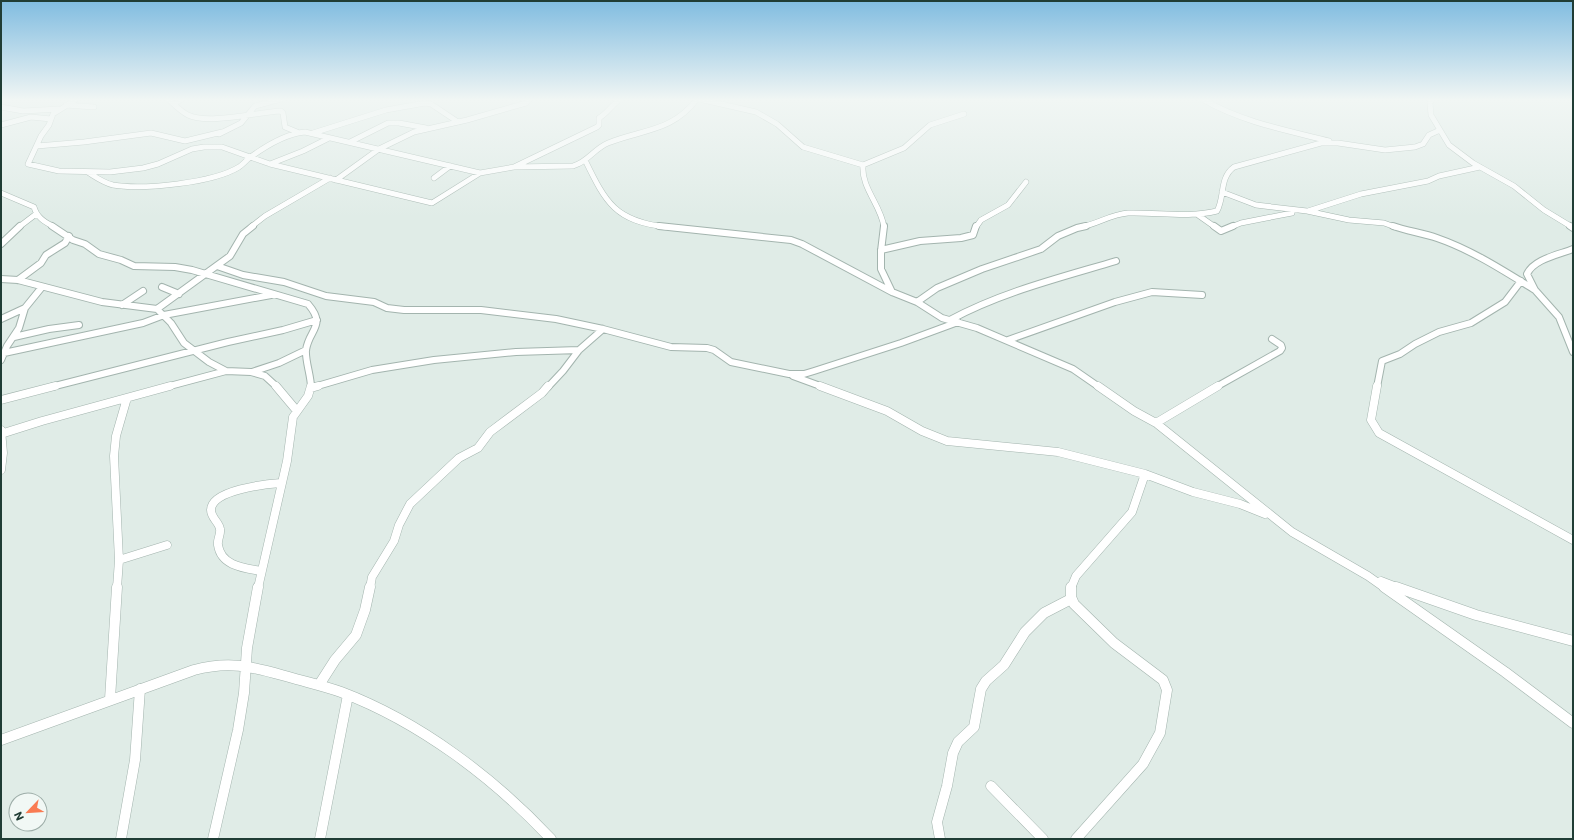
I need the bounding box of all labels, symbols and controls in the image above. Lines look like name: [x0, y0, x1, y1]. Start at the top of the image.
north arrow: [8, 792, 48, 832]
text: N: [11, 810, 26, 823]

